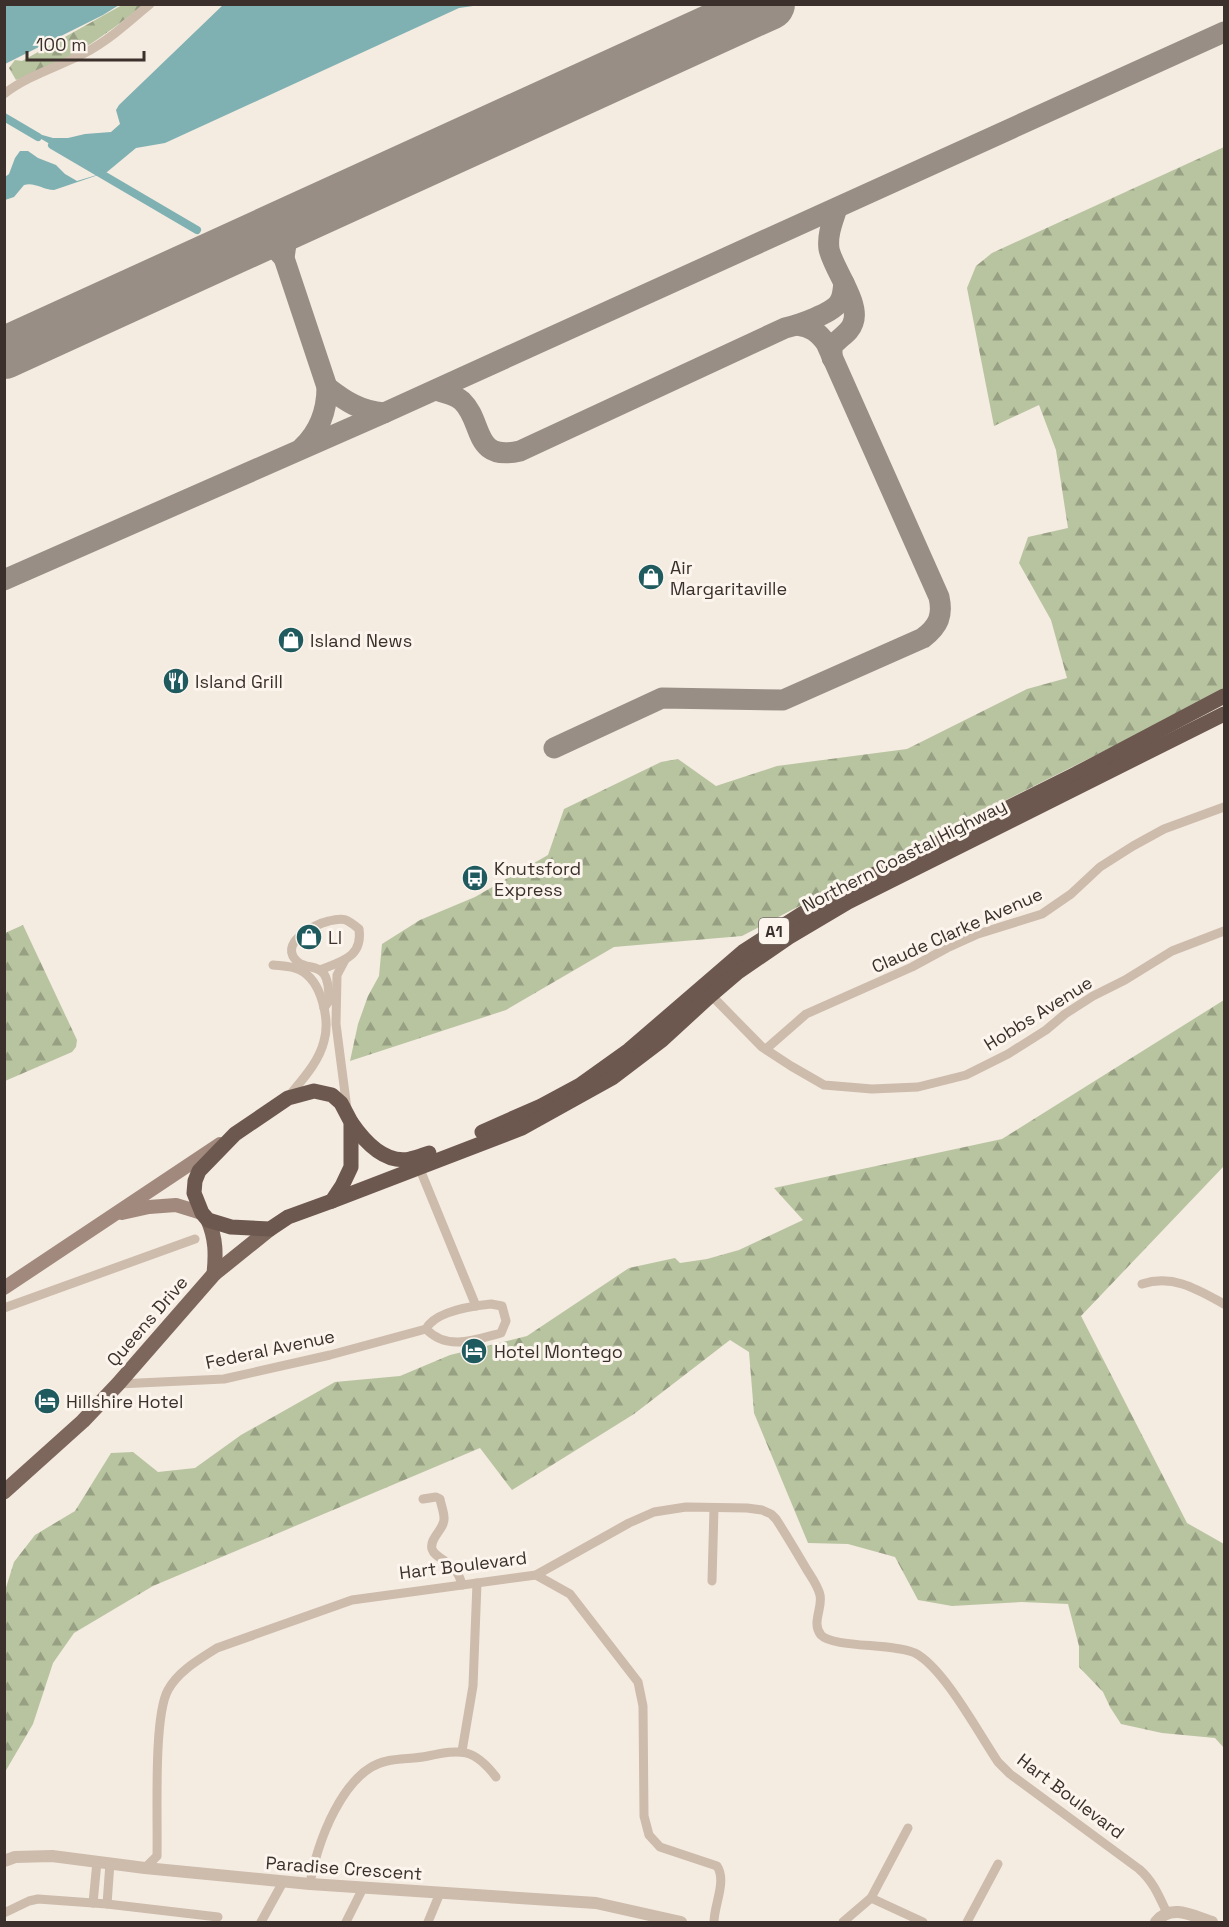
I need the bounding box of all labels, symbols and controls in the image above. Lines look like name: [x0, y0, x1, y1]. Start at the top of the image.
scale bar: [27, 24, 144, 62]
text: 100 m: [36, 33, 87, 56]
place label: Air Margaritaville: [670, 556, 787, 600]
shop icon: Air Margaritaville: [636, 562, 666, 592]
shop icon: Island News: [276, 625, 306, 655]
place label: Island News: [310, 629, 412, 652]
restaurant icon: Island Grill: [161, 666, 191, 696]
place label: Island Grill: [195, 670, 283, 693]
street label: Northern Coastal Highway: [798, 793, 1010, 917]
place label: Knutsford Express: [494, 857, 581, 901]
bus stop icon: Knutsford Express: [460, 863, 490, 893]
street label: Claude Clarke Avenue: [868, 882, 1046, 978]
road number: A1: [759, 918, 789, 944]
shop icon: Ll: [294, 922, 324, 952]
place label: Ll: [328, 926, 342, 949]
street label: Hobbs Avenue: [980, 971, 1096, 1055]
street label: Queens Drive: [101, 1271, 193, 1371]
street label: Federal Avenue: [203, 1324, 337, 1374]
hotel icon: Hotel Montego: [459, 1336, 489, 1366]
place label: Hotel Montego: [494, 1340, 623, 1363]
hotel icon: Hillshire Hotel: [32, 1386, 62, 1416]
place label: Hillshire Hotel: [66, 1390, 183, 1413]
street label: Hart Boulevard: [398, 1546, 528, 1584]
street label: Hart Boulevard: [1013, 1748, 1129, 1844]
street label: Paradise Crescent: [265, 1851, 423, 1885]

